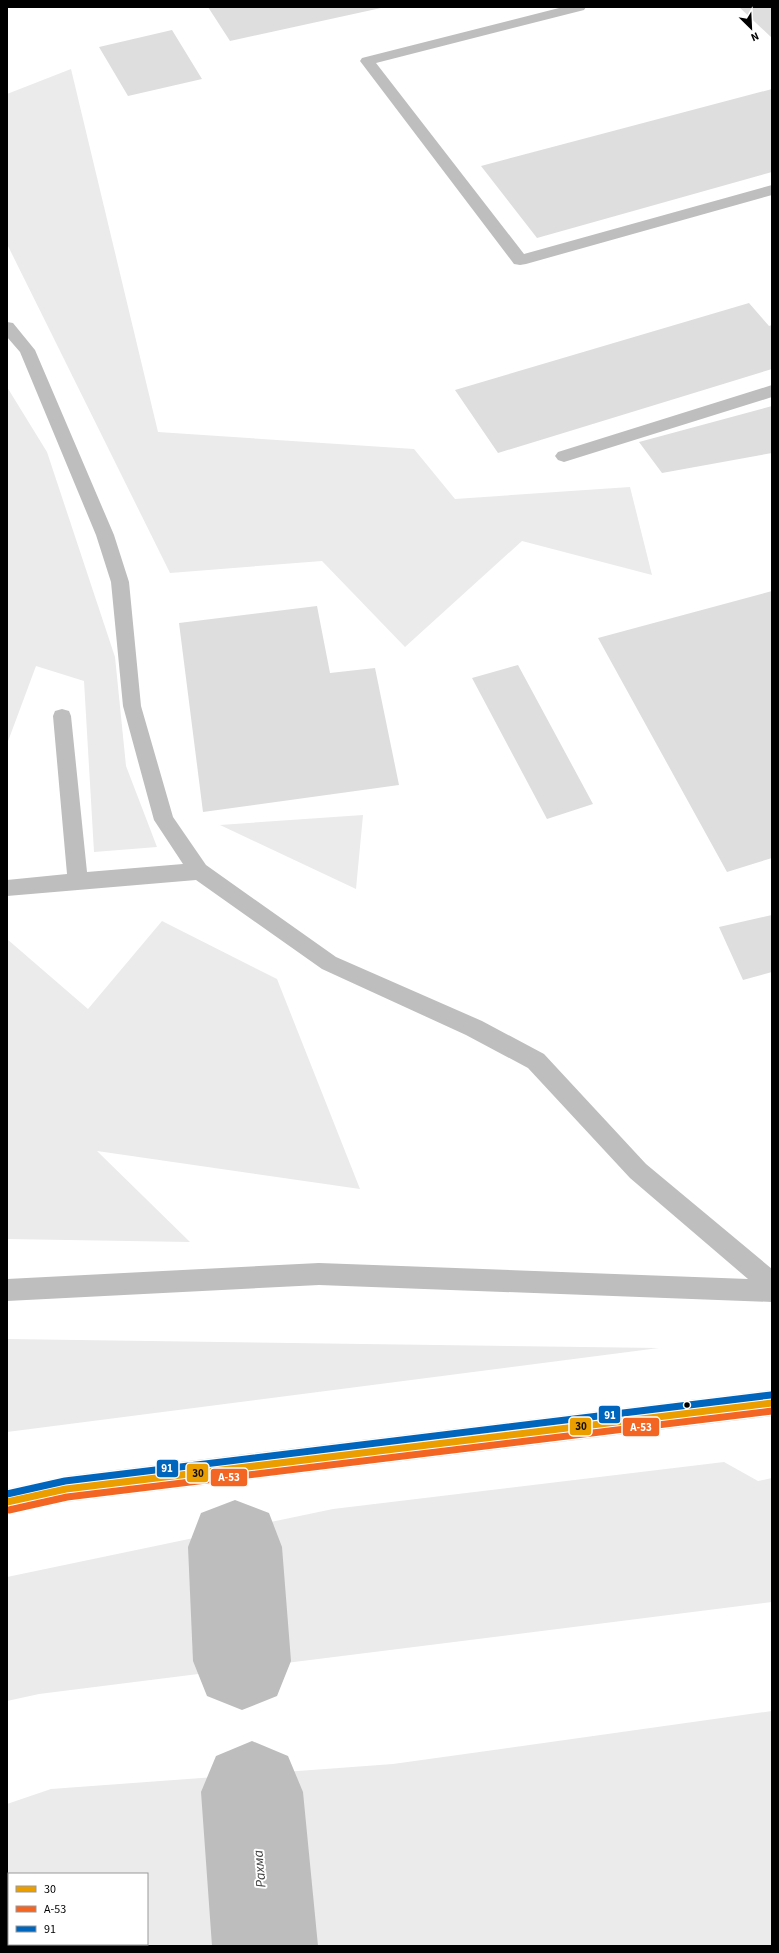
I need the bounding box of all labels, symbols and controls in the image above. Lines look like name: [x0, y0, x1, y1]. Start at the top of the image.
north arrow: [731, 8, 771, 48]
text: N: [748, 28, 761, 45]
unlabelled marker: [682, 1400, 692, 1410]
line badge: 91: [598, 1405, 621, 1424]
text: 91: [604, 1408, 616, 1423]
line badge: 30: [569, 1417, 592, 1436]
line badge: А-53: [622, 1417, 660, 1437]
text: 30: [575, 1419, 587, 1434]
text: А-53: [629, 1420, 652, 1435]
line badge: 91: [156, 1459, 179, 1478]
text: 91: [161, 1461, 173, 1476]
line badge: 30: [186, 1463, 209, 1483]
text: 30: [192, 1466, 204, 1481]
line badge: А-53: [210, 1468, 248, 1487]
text: А-53: [217, 1470, 240, 1485]
water label: Рахма: [248, 1849, 272, 1889]
legend: [8, 1873, 148, 1945]
text: 30: [44, 1881, 56, 1898]
text: А-53: [44, 1901, 66, 1918]
text: 91: [44, 1921, 56, 1938]

